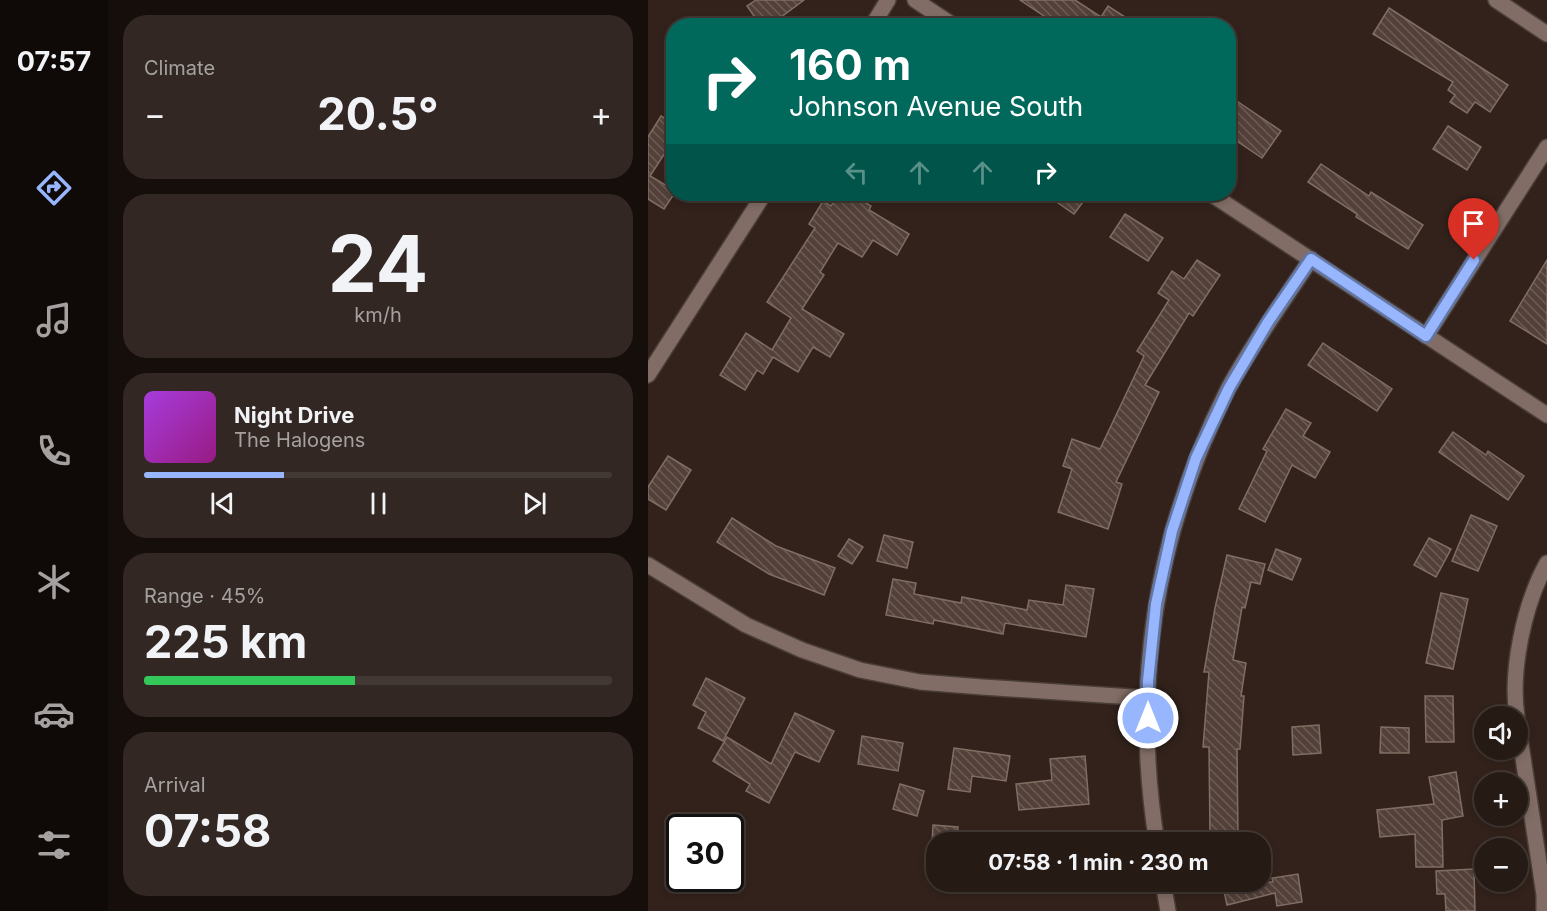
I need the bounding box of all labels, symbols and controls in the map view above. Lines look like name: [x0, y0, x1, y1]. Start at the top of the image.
text: 160 m: [789, 39, 911, 90]
icon: right: [690, 42, 768, 120]
text: 07:57: [17, 45, 91, 78]
text: Climate: [144, 56, 215, 80]
text: 20.5°: [317, 86, 439, 141]
text: Johnson Avenue South: [789, 90, 1083, 123]
text: −: [144, 94, 166, 134]
text: +: [590, 94, 612, 134]
icon: left: [840, 156, 873, 189]
icon: ahead: [903, 156, 936, 189]
icon: ahead: [966, 156, 999, 189]
icon: right: [1029, 156, 1062, 189]
icon: directions: [33, 167, 75, 209]
pin: [1448, 198, 1499, 260]
icon: arrive: [1457, 207, 1490, 240]
text: 24: [328, 216, 428, 311]
icon: music: [33, 299, 75, 341]
text: km/h: [354, 303, 402, 327]
text: Night Drive: [234, 402, 354, 428]
text: The Halogens: [234, 428, 365, 452]
icon: phone: [33, 430, 75, 472]
icon: previous: [206, 487, 239, 520]
icon: pause: [362, 487, 395, 520]
icon: next: [518, 487, 551, 520]
icon: climate: [33, 561, 75, 603]
text: Range · 45%: [144, 584, 265, 608]
text: 225 km: [144, 614, 307, 669]
position arrow: [1116, 686, 1180, 750]
icon: car: [33, 693, 75, 735]
map controls: [1474, 706, 1528, 892]
button: sound: [1474, 706, 1528, 760]
button: +: [1474, 772, 1528, 826]
text: Arrival: [144, 773, 206, 797]
text: 07:58: [144, 803, 271, 858]
speed limit sign: 30: [666, 814, 744, 892]
icon: filters: [33, 824, 75, 866]
button: −: [1474, 838, 1528, 892]
text: 07:58 · 1 min · 230 m: [988, 849, 1209, 875]

